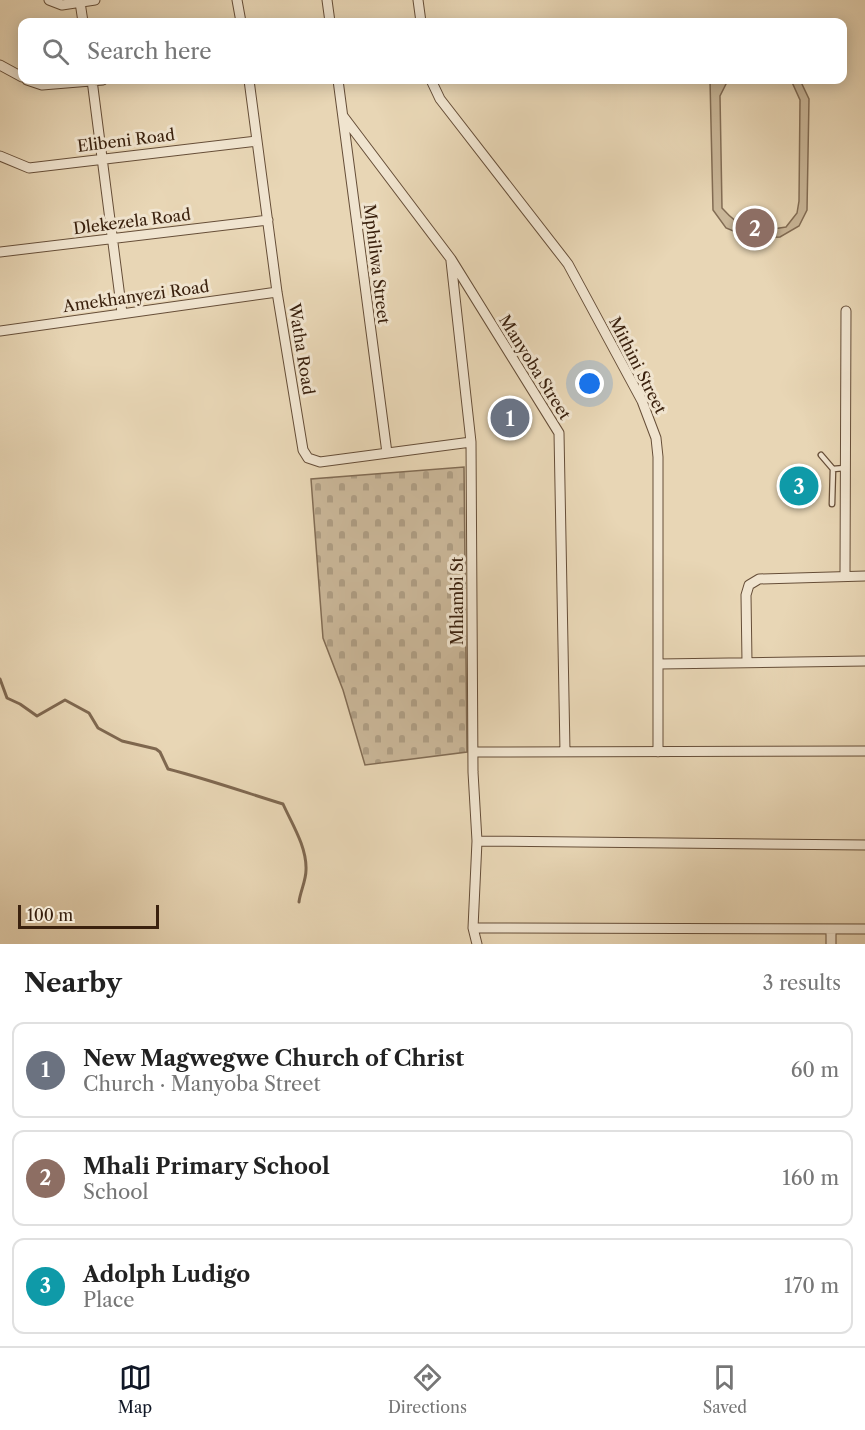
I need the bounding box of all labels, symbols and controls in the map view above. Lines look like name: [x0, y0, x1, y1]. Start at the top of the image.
search box: [18, 18, 847, 84]
icon: search: [39, 35, 72, 68]
text: Search here: [87, 38, 212, 65]
street label: Elibeni Road: [76, 124, 176, 156]
street label: Mphiliwa Street: [360, 203, 394, 326]
street label: Dlekezela Road: [72, 204, 192, 238]
pin: 2: [736, 206, 774, 250]
street label: Amekhanyezi Road: [61, 276, 211, 316]
street label: Watha Road: [285, 301, 319, 396]
street label: Manyoba Street: [495, 311, 575, 423]
street label: Mithini Street: [605, 313, 671, 417]
your location: [575, 369, 604, 398]
pin: 1: [490, 396, 530, 440]
pin: 3: [780, 464, 818, 508]
street label: Mhlambi St: [447, 557, 467, 645]
scale bar: [18, 902, 159, 930]
text: 100 m: [27, 905, 73, 925]
text: Nearby: [24, 967, 122, 999]
text: 3 results: [763, 971, 841, 995]
text: New Magwegwe Church of Christ: [83, 1045, 464, 1072]
text: 1: [41, 1058, 50, 1082]
text: 60 m: [791, 1058, 839, 1082]
text: Church · Manyoba Street: [83, 1072, 321, 1096]
text: Mhali Primary School: [83, 1153, 330, 1180]
text: 2: [40, 1166, 51, 1190]
text: 160 m: [782, 1166, 839, 1190]
text: School: [83, 1180, 148, 1204]
text: Adolph Ludigo: [83, 1261, 250, 1288]
text: 3: [40, 1274, 51, 1298]
text: 170 m: [784, 1274, 839, 1298]
text: Place: [83, 1288, 134, 1312]
tab: Map: [118, 1361, 152, 1417]
tab: Directions: [388, 1361, 467, 1417]
tab: Saved: [703, 1361, 747, 1417]

